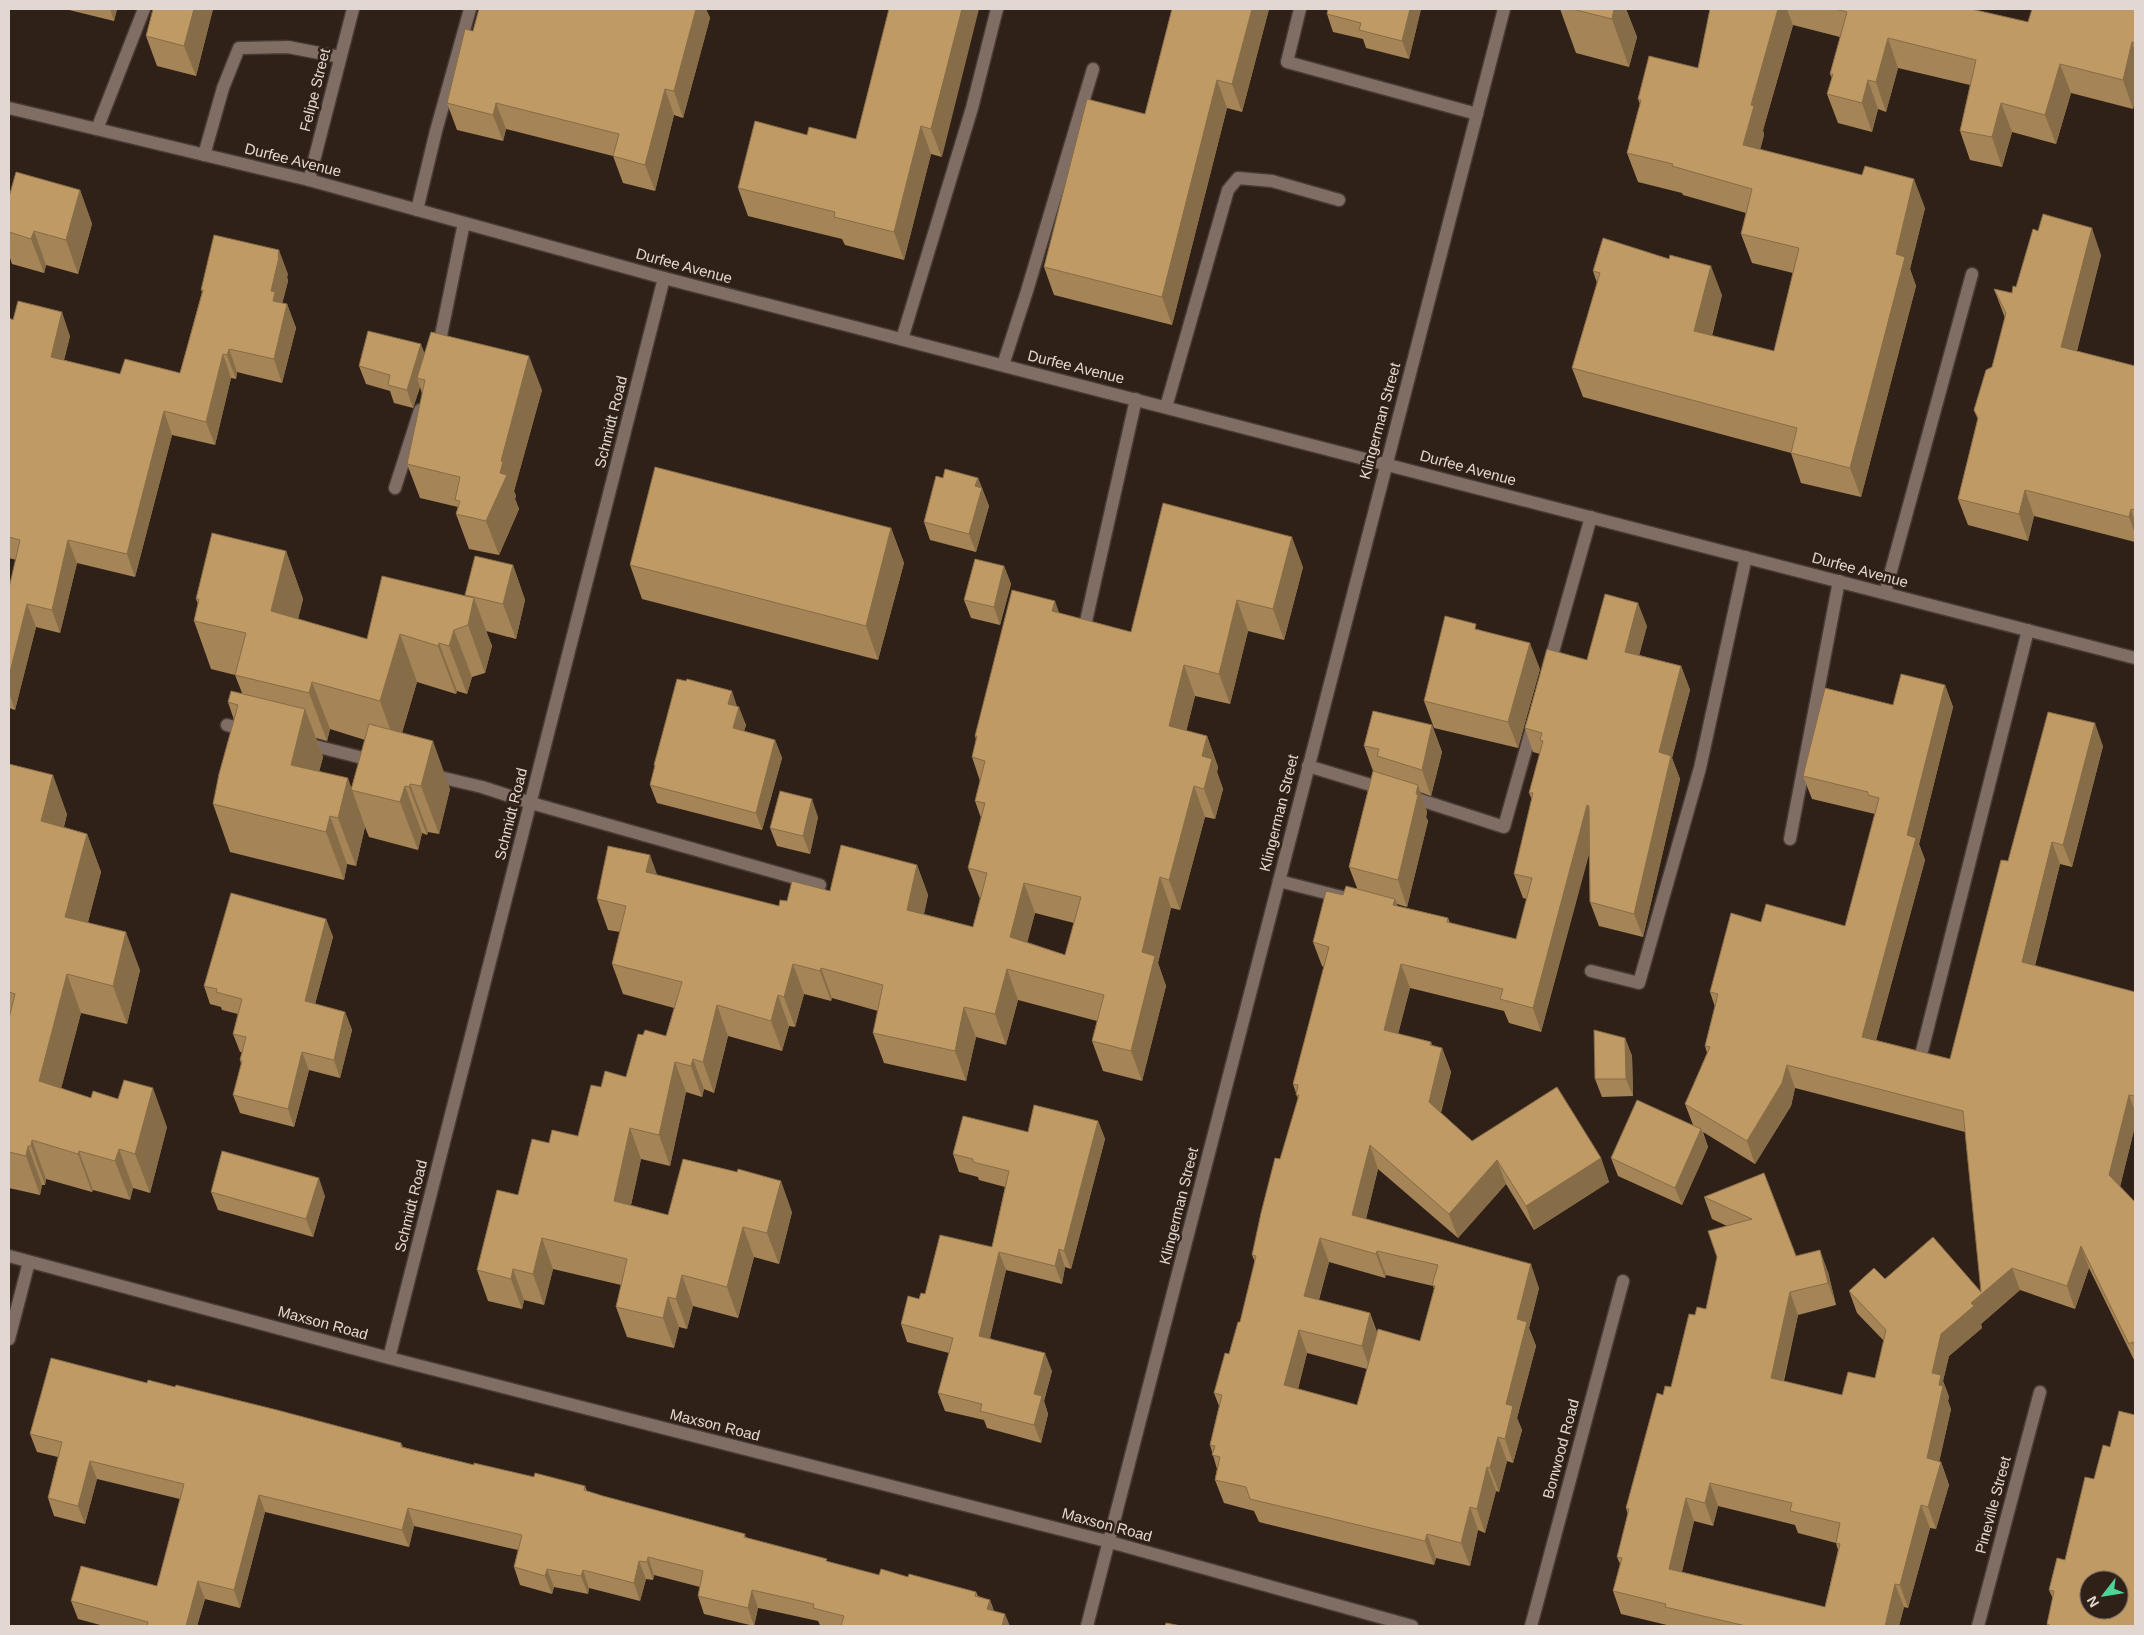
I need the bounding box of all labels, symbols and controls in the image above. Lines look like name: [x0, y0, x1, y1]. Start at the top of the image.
street label: Felipe Street: [296, 46, 333, 133]
street label: Durfee Avenue: [243, 139, 343, 180]
street label: Durfee Avenue: [634, 244, 734, 287]
street label: Durfee Avenue: [1026, 346, 1126, 387]
street label: Klingerman Street: [1356, 360, 1403, 481]
street label: Schmidt Road: [591, 374, 630, 470]
street label: Durfee Avenue: [1418, 446, 1518, 489]
street label: Durfee Avenue: [1810, 548, 1910, 591]
street label: Klingerman Street: [1256, 752, 1301, 873]
street label: Schmidt Road: [491, 766, 530, 862]
street label: Klingerman Street: [1156, 1145, 1201, 1266]
street label: Schmidt Road: [391, 1158, 430, 1254]
street label: Maxson Road: [276, 1302, 370, 1343]
street label: Bonwood Road: [1539, 1397, 1582, 1501]
street label: Maxson Road: [668, 1405, 762, 1444]
street label: Pineville Street: [1971, 1454, 2014, 1555]
street label: Maxson Road: [1060, 1504, 1154, 1545]
north arrow: [2079, 1570, 2129, 1620]
text: N: [2083, 1593, 2102, 1610]

